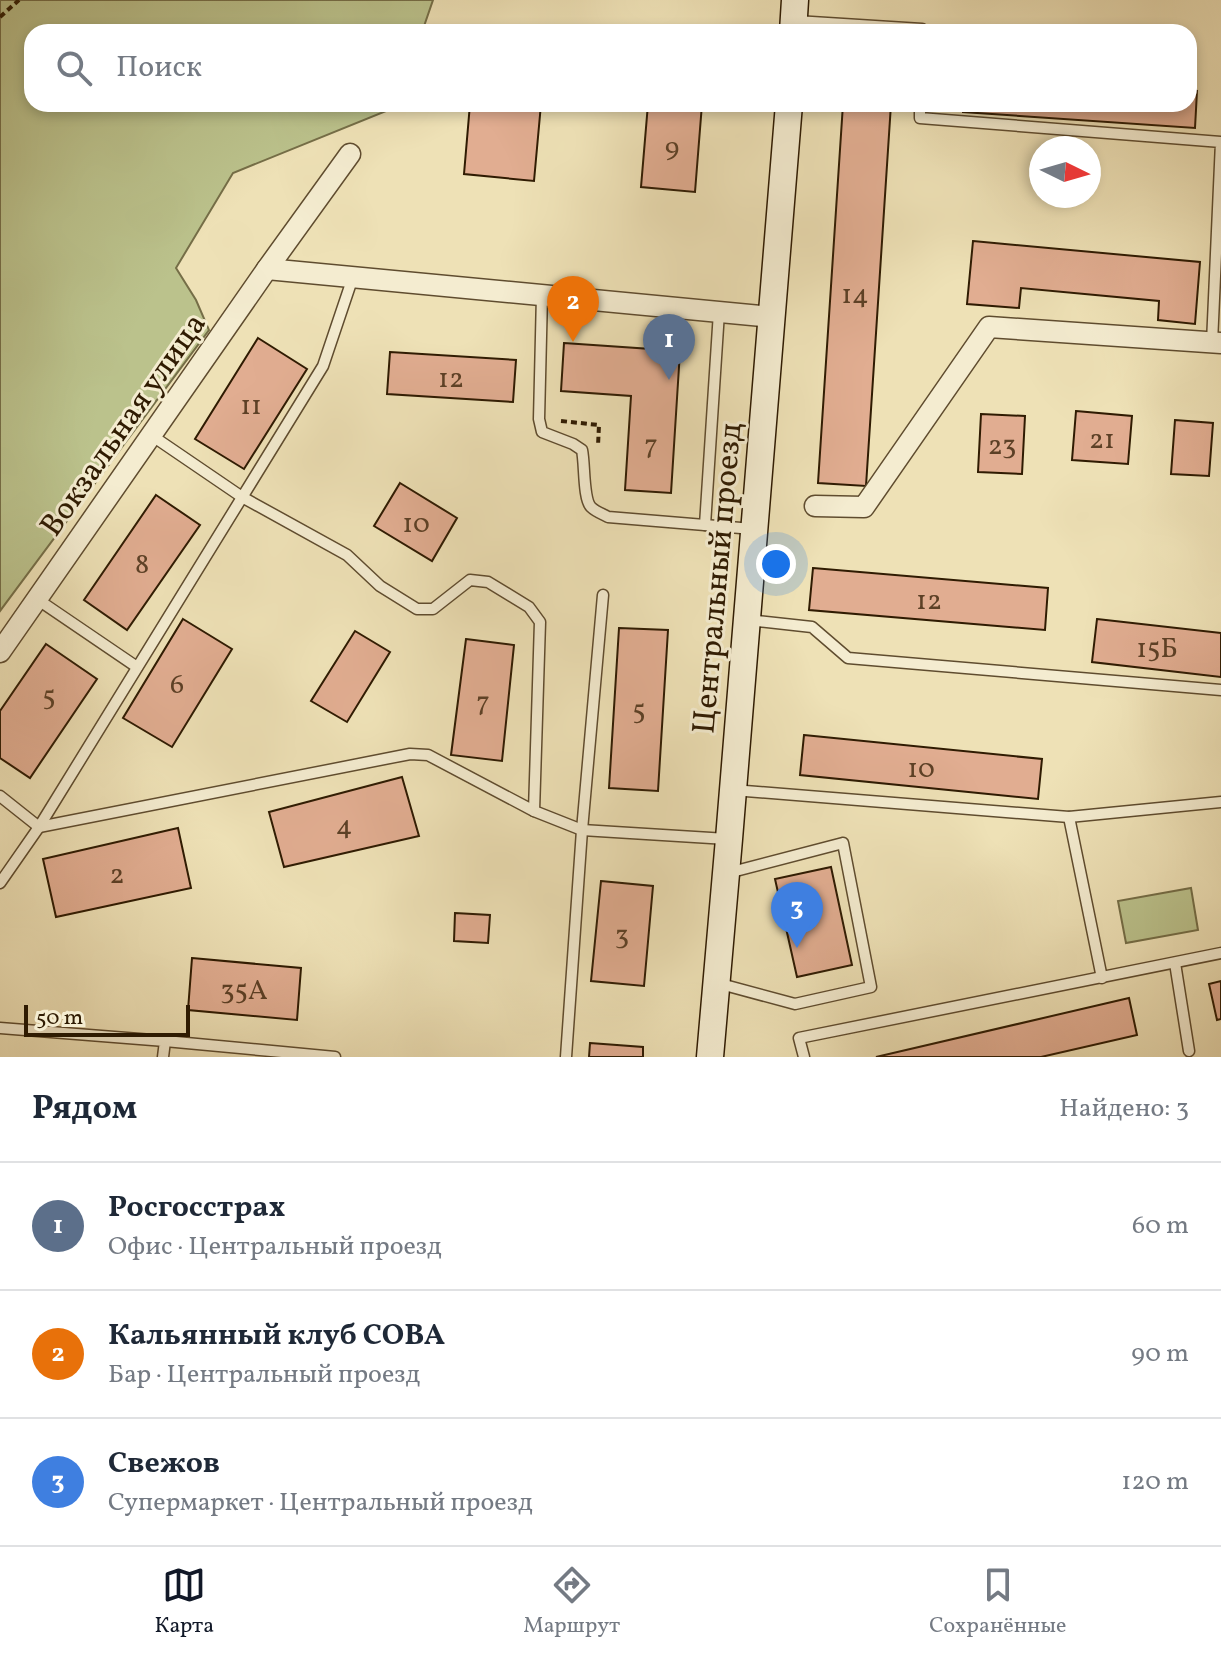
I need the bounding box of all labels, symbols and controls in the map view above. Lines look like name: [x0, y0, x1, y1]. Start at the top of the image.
search box: [24, 24, 1197, 112]
icon: search: [52, 46, 96, 90]
text: Поиск: [116, 47, 202, 89]
house number: 9: [665, 129, 679, 168]
north arrow: [1029, 136, 1101, 208]
pin: 2: [547, 276, 599, 342]
house number: 14: [841, 276, 869, 315]
street label: Вокзальная улица: [31, 305, 218, 546]
pin: 1: [643, 314, 695, 380]
house number: 12: [438, 360, 464, 399]
house number: 11: [240, 387, 262, 426]
street label: Центральный проезд: [683, 421, 755, 736]
house number: 21: [1089, 421, 1115, 460]
house number: 7: [644, 426, 658, 465]
house number: 23: [988, 427, 1016, 466]
house number: 10: [402, 505, 430, 544]
your location: [756, 544, 796, 584]
house number: 8: [135, 546, 149, 585]
house number: 12: [916, 582, 942, 621]
house number: 15Б: [1136, 630, 1178, 669]
house number: 6: [170, 666, 184, 705]
house number: 5: [42, 678, 56, 717]
house number: 7: [476, 683, 490, 722]
house number: 5: [632, 692, 646, 731]
house number: 10: [907, 750, 935, 789]
house number: 4: [336, 807, 352, 846]
house number: 2: [109, 856, 125, 895]
pin: 3: [771, 882, 823, 948]
house number: 3: [615, 917, 629, 956]
house number: 35А: [220, 972, 268, 1011]
scale bar: [24, 1001, 190, 1037]
text: 50 m: [36, 1003, 83, 1034]
text: Рядом: [32, 1086, 137, 1133]
text: Найдено: 3: [1059, 1091, 1189, 1127]
text: Росгосстрах: [108, 1187, 286, 1229]
text: 1: [53, 1208, 63, 1244]
text: 60 m: [1132, 1208, 1189, 1244]
text: Офис · Центральный проезд: [108, 1229, 442, 1265]
text: Кальянный клуб СОВА: [108, 1315, 445, 1357]
text: 2: [51, 1336, 65, 1372]
text: 90 m: [1131, 1336, 1189, 1372]
text: Бар · Центральный проезд: [108, 1357, 420, 1393]
text: Свежов: [108, 1443, 220, 1485]
text: 3: [51, 1464, 65, 1500]
text: 120 m: [1121, 1464, 1189, 1500]
text: Супермаркет · Центральный проезд: [108, 1485, 533, 1521]
tab: Карта: [154, 1563, 214, 1642]
tab: Маршрут: [523, 1563, 620, 1642]
tab: Сохранённые: [929, 1563, 1066, 1642]

